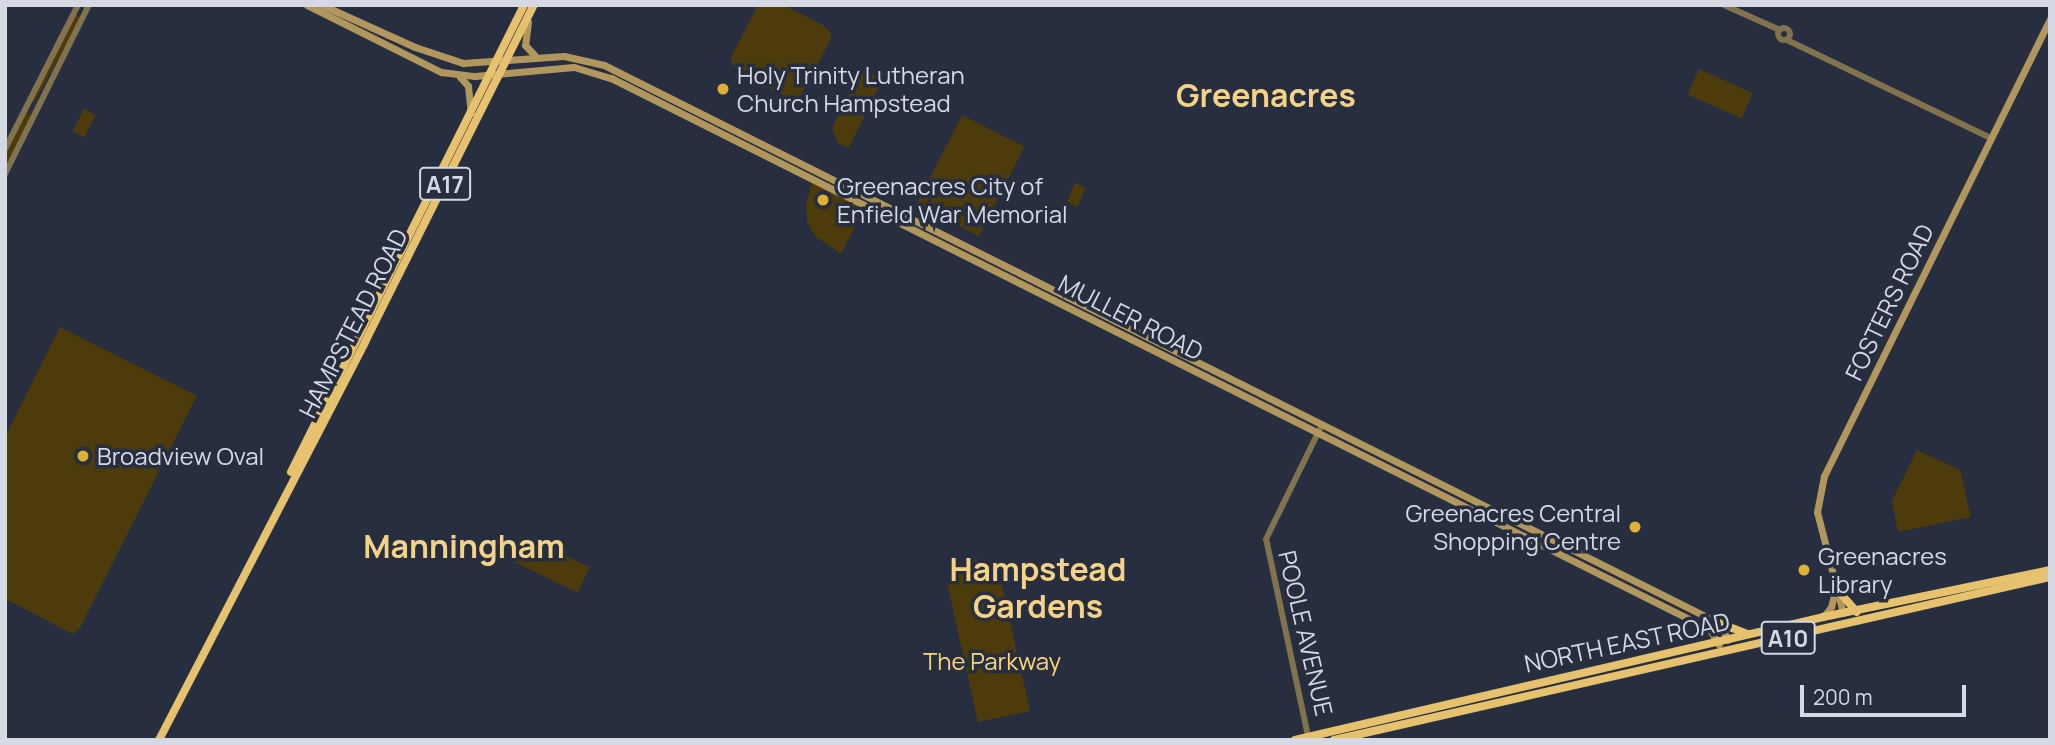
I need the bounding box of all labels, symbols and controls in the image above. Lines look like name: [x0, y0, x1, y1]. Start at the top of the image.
place label: Holy Trinity Lutheran Church Hampstead: [737, 61, 965, 117]
district label: Greenacres: [1176, 76, 1356, 114]
marker: Holy Trinity Lutheran Church Hampstead: [715, 81, 731, 97]
road number: A17: [419, 164, 471, 204]
place label: Greenacres City of Enfield War Memorial: [837, 172, 1068, 228]
marker: Greenacres City of Enfield War Memorial: [815, 192, 831, 208]
street label: FOSTERS ROAD: [1839, 219, 1939, 385]
street label: HAMPSTEAD ROAD: [293, 224, 413, 422]
street label: MULLER ROAD: [1054, 268, 1208, 366]
place label: Broadview Oval: [97, 442, 264, 470]
marker: Broadview Oval: [75, 448, 91, 464]
place label: Greenacres Central Shopping Centre: [1405, 499, 1621, 555]
marker: Greenacres Central Shopping Centre: [1627, 519, 1643, 535]
district label: Manningham: [363, 527, 565, 565]
place label: Greenacres Library: [1818, 542, 1947, 598]
street label: POOLE AVENUE: [1273, 548, 1339, 718]
district label: Hampstead Gardens: [949, 551, 1127, 626]
marker: Greenacres Library: [1796, 562, 1812, 578]
street label: NORTH EAST ROAD: [1521, 606, 1733, 678]
road number: A10: [1760, 618, 1816, 658]
park label: The Parkway: [923, 647, 1061, 675]
scale bar: [1803, 672, 1969, 716]
text: 200 m: [1813, 683, 1873, 711]

